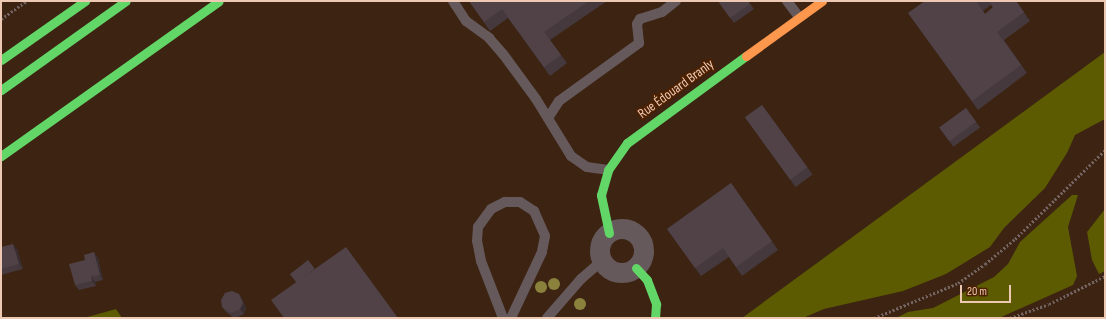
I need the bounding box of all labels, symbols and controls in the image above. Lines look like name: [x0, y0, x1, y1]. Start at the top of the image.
street label: Rue Édouard Branly: [635, 56, 717, 122]
scale bar: [962, 277, 1013, 303]
text: 20 m: [967, 284, 987, 299]

